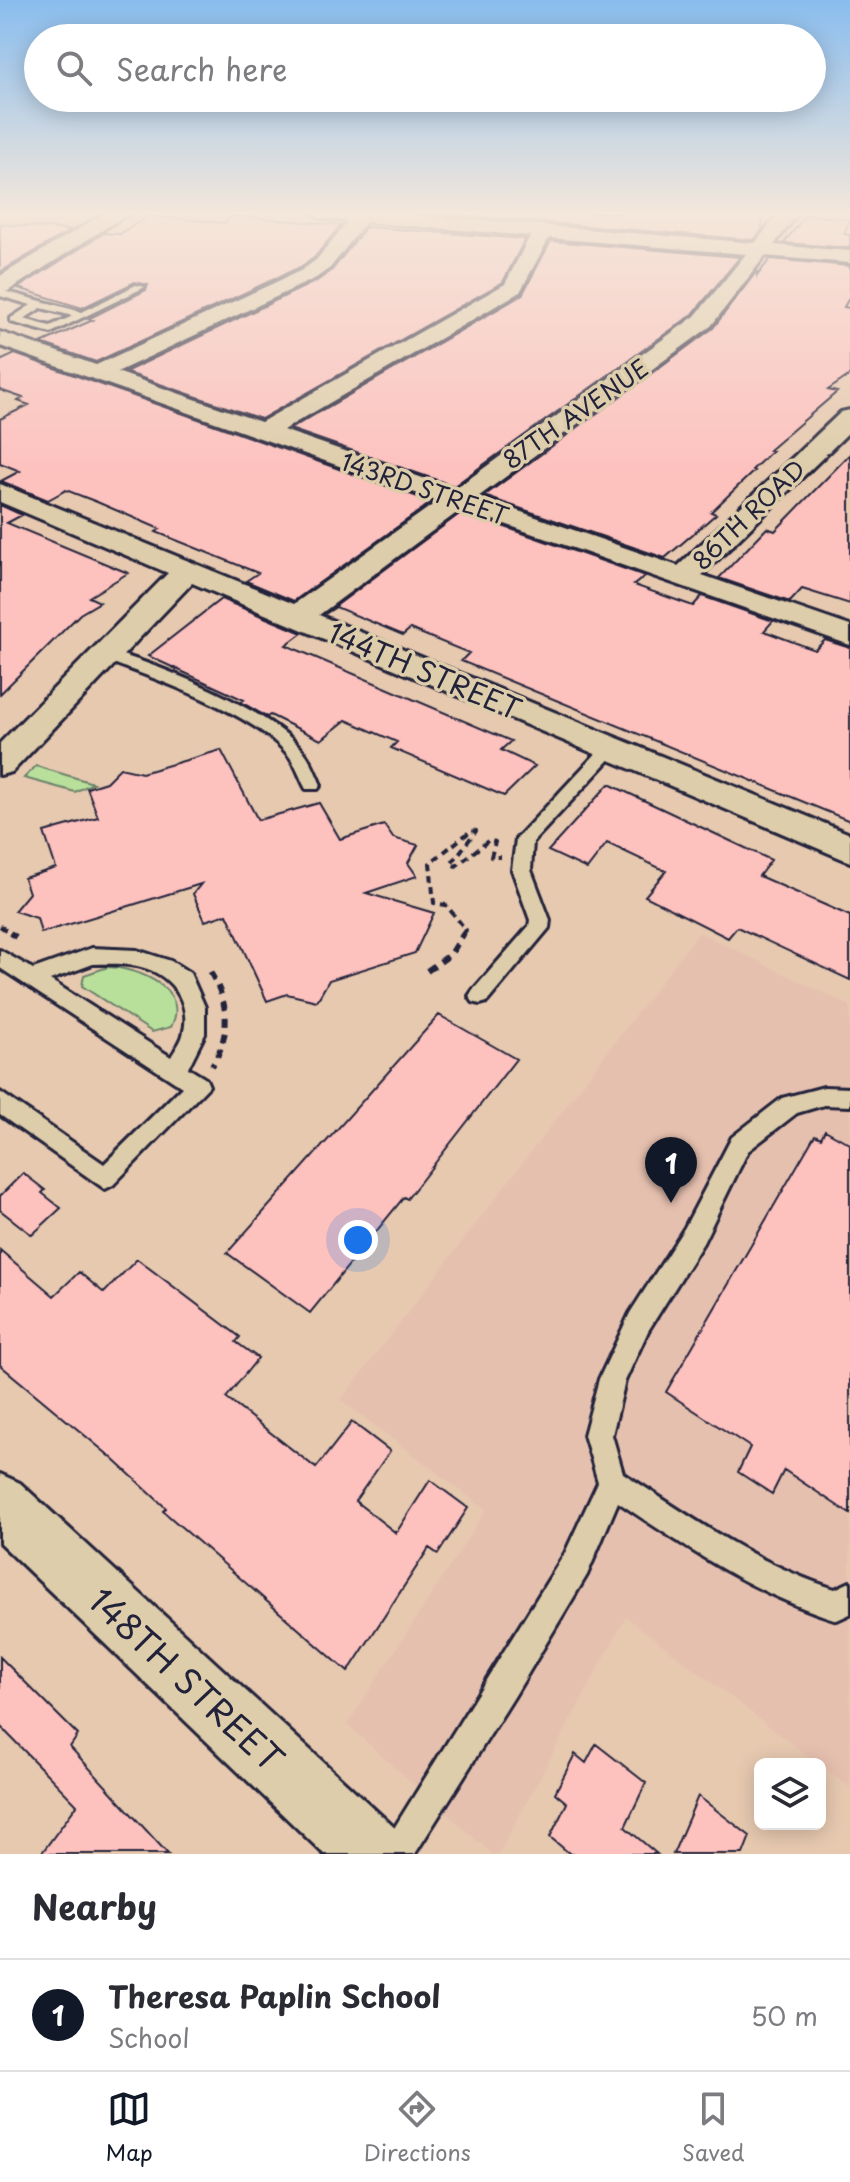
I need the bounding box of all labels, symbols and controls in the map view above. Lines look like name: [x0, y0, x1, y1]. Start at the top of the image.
search box: [24, 24, 826, 112]
icon: search: [52, 46, 96, 90]
text: Search here: [116, 46, 288, 91]
street label: 87TH AVENUE: [495, 349, 655, 477]
street label: 143RD STREET: [337, 443, 514, 534]
street label: 86TH ROAD: [683, 451, 813, 577]
street label: 144TH STREET: [322, 610, 529, 730]
pin: 1: [645, 1137, 697, 1203]
your location: [338, 1220, 378, 1260]
street label: 148TH STREET: [78, 1575, 297, 1784]
map controls: [754, 1758, 826, 1830]
button: layers: [754, 1758, 826, 1830]
text: Nearby: [32, 1880, 157, 1932]
text: Theresa Paplin School: [108, 1973, 440, 2018]
text: 1: [52, 1996, 64, 2035]
text: 50 m: [751, 1996, 818, 2035]
text: School: [108, 2018, 190, 2057]
tab: Map: [106, 2087, 153, 2168]
tab: Directions: [364, 2087, 471, 2168]
tab: Saved: [682, 2087, 744, 2168]

